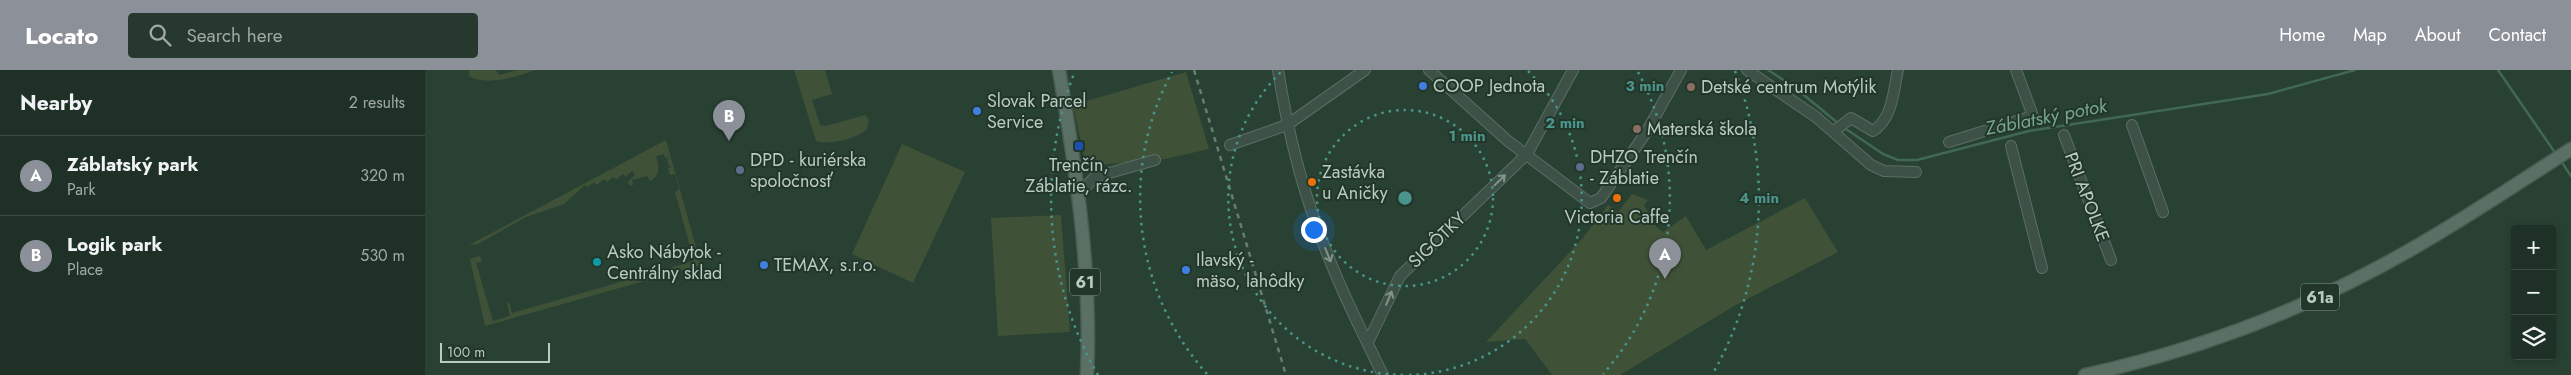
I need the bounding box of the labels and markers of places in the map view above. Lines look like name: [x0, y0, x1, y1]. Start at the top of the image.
place label: COOP Jednota: [1433, 73, 1545, 99]
place label: Detské centrum Motýlik: [1701, 74, 1877, 100]
marker: COOP Jednota: [1417, 80, 1429, 92]
marker: Detské centrum Motýlik: [1685, 81, 1697, 93]
place label: Slovak Parcel Service: [987, 88, 1086, 135]
pin: B: [713, 100, 745, 141]
marker: Slovak Parcel Service: [971, 105, 983, 117]
place label: Materská škola: [1647, 116, 1757, 142]
marker: Materská škola: [1631, 123, 1643, 135]
marker: Trenčín, Záblatie, rázc.: [1073, 140, 1085, 152]
place label: DHZO Trenčín - Záblatie: [1590, 144, 1698, 191]
place label: DPD - kuriérska spoločnosť: [750, 147, 866, 194]
place label: Trenčín, Záblatie, rázc.: [1026, 152, 1132, 199]
place label: Zastávka u Aničky: [1322, 159, 1388, 206]
marker: DHZO Trenčín - Záblatie: [1574, 161, 1586, 173]
marker: DPD - kuriérska spoločnosť: [734, 164, 746, 176]
marker: Zastávka u Aničky: [1306, 176, 1318, 188]
centre of rings: [1396, 189, 1414, 207]
marker: Victoria Caffe: [1611, 192, 1623, 204]
place label: Victoria Caffe: [1565, 204, 1669, 230]
pin: A: [1649, 238, 1681, 279]
place label: Asko Nábytok - Centrálny sklad: [607, 239, 722, 286]
place label: Ilavský - mäso, lahôdky: [1196, 247, 1304, 294]
place label: TEMAX, s.r.o.: [774, 252, 877, 278]
marker: Asko Nábytok - Centrálny sklad: [591, 256, 603, 268]
marker: TEMAX, s.r.o.: [758, 259, 770, 271]
marker: Ilavský - mäso, lahôdky: [1180, 264, 1192, 276]

